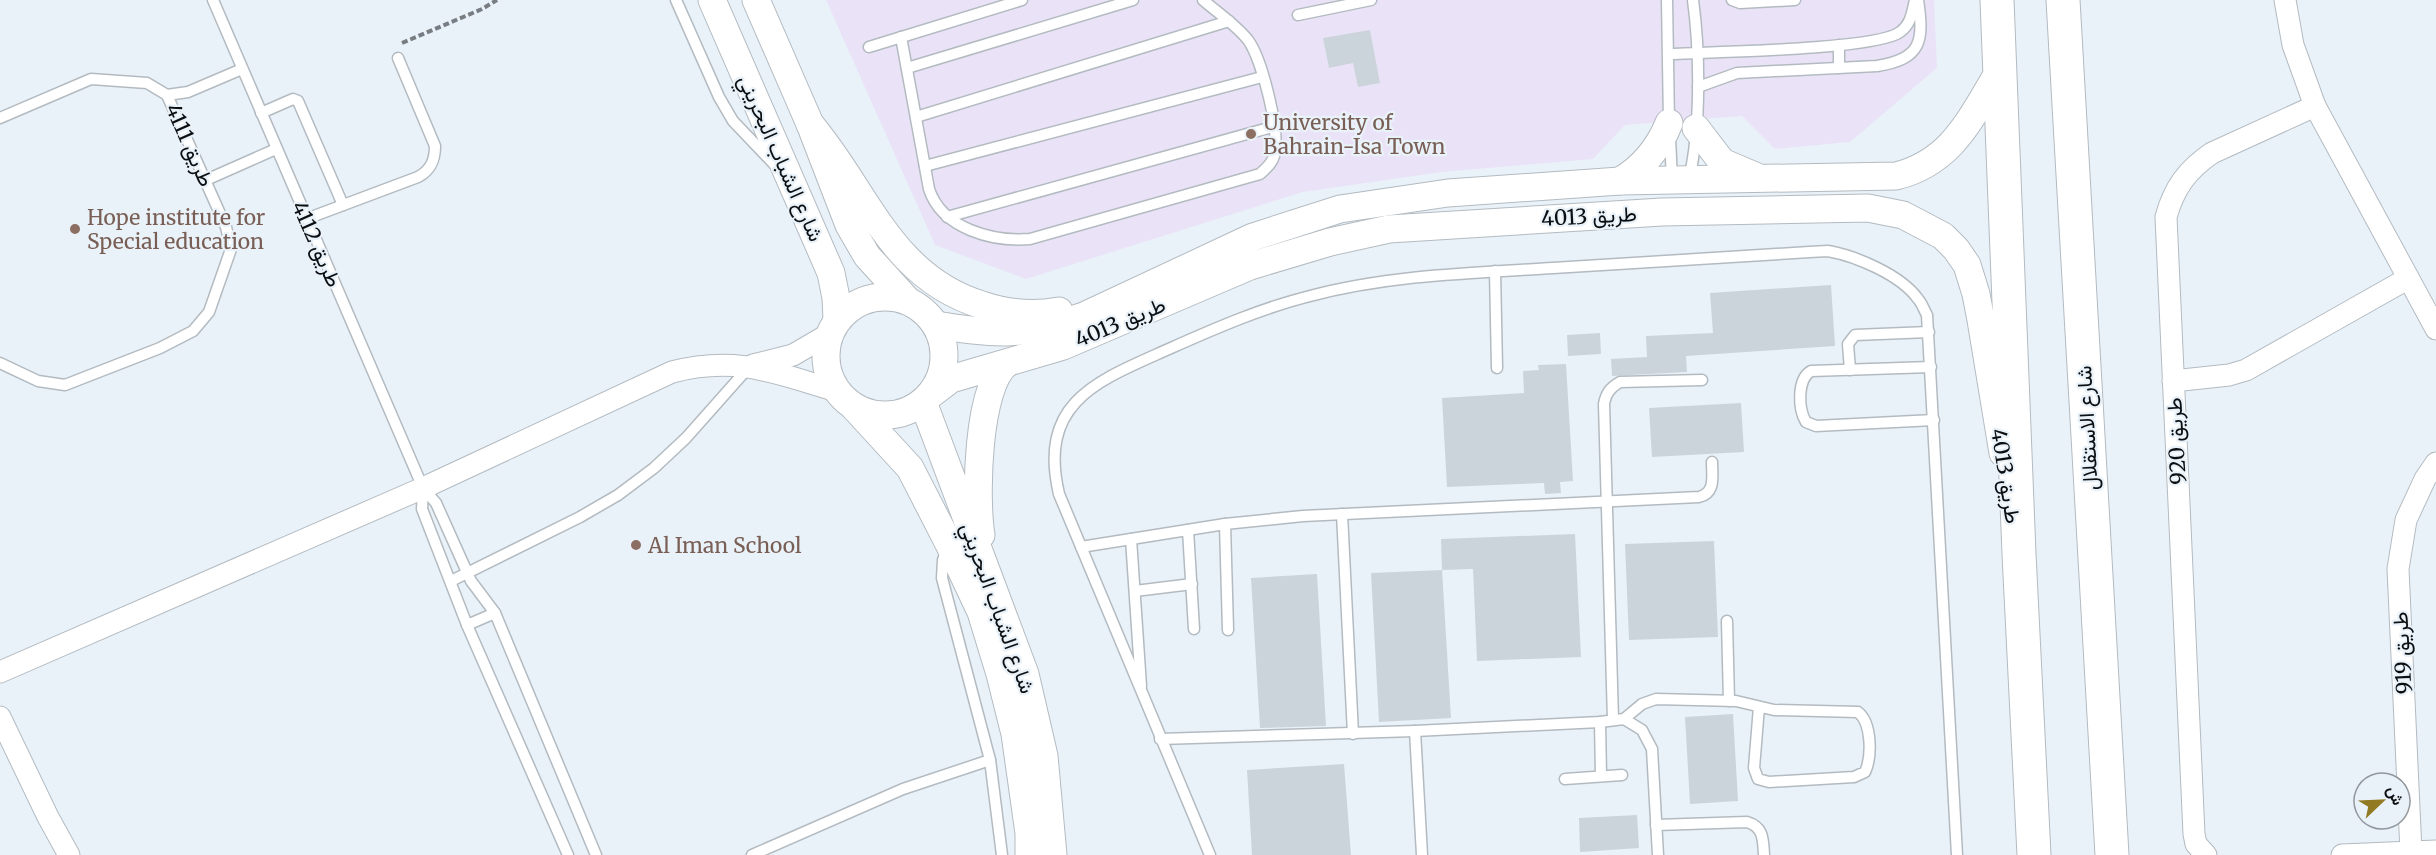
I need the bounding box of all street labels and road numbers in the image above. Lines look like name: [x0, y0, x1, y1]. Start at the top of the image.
street label: شارع الشباب البحريني: [728, 70, 830, 247]
street label: طريق 4111: [160, 99, 220, 191]
street label: طريق 4112: [286, 197, 348, 291]
street label: طريق 4013: [1540, 200, 1638, 232]
street label: طريق 4013: [1071, 291, 1169, 353]
street label: شارع الاستقلال: [2070, 365, 2105, 491]
street label: طريق 920: [2160, 397, 2192, 485]
street label: طريق 4013: [1985, 427, 2027, 525]
street label: شارع الشباب البحريني: [951, 519, 1041, 698]
street label: طريق 919: [2386, 611, 2418, 695]

